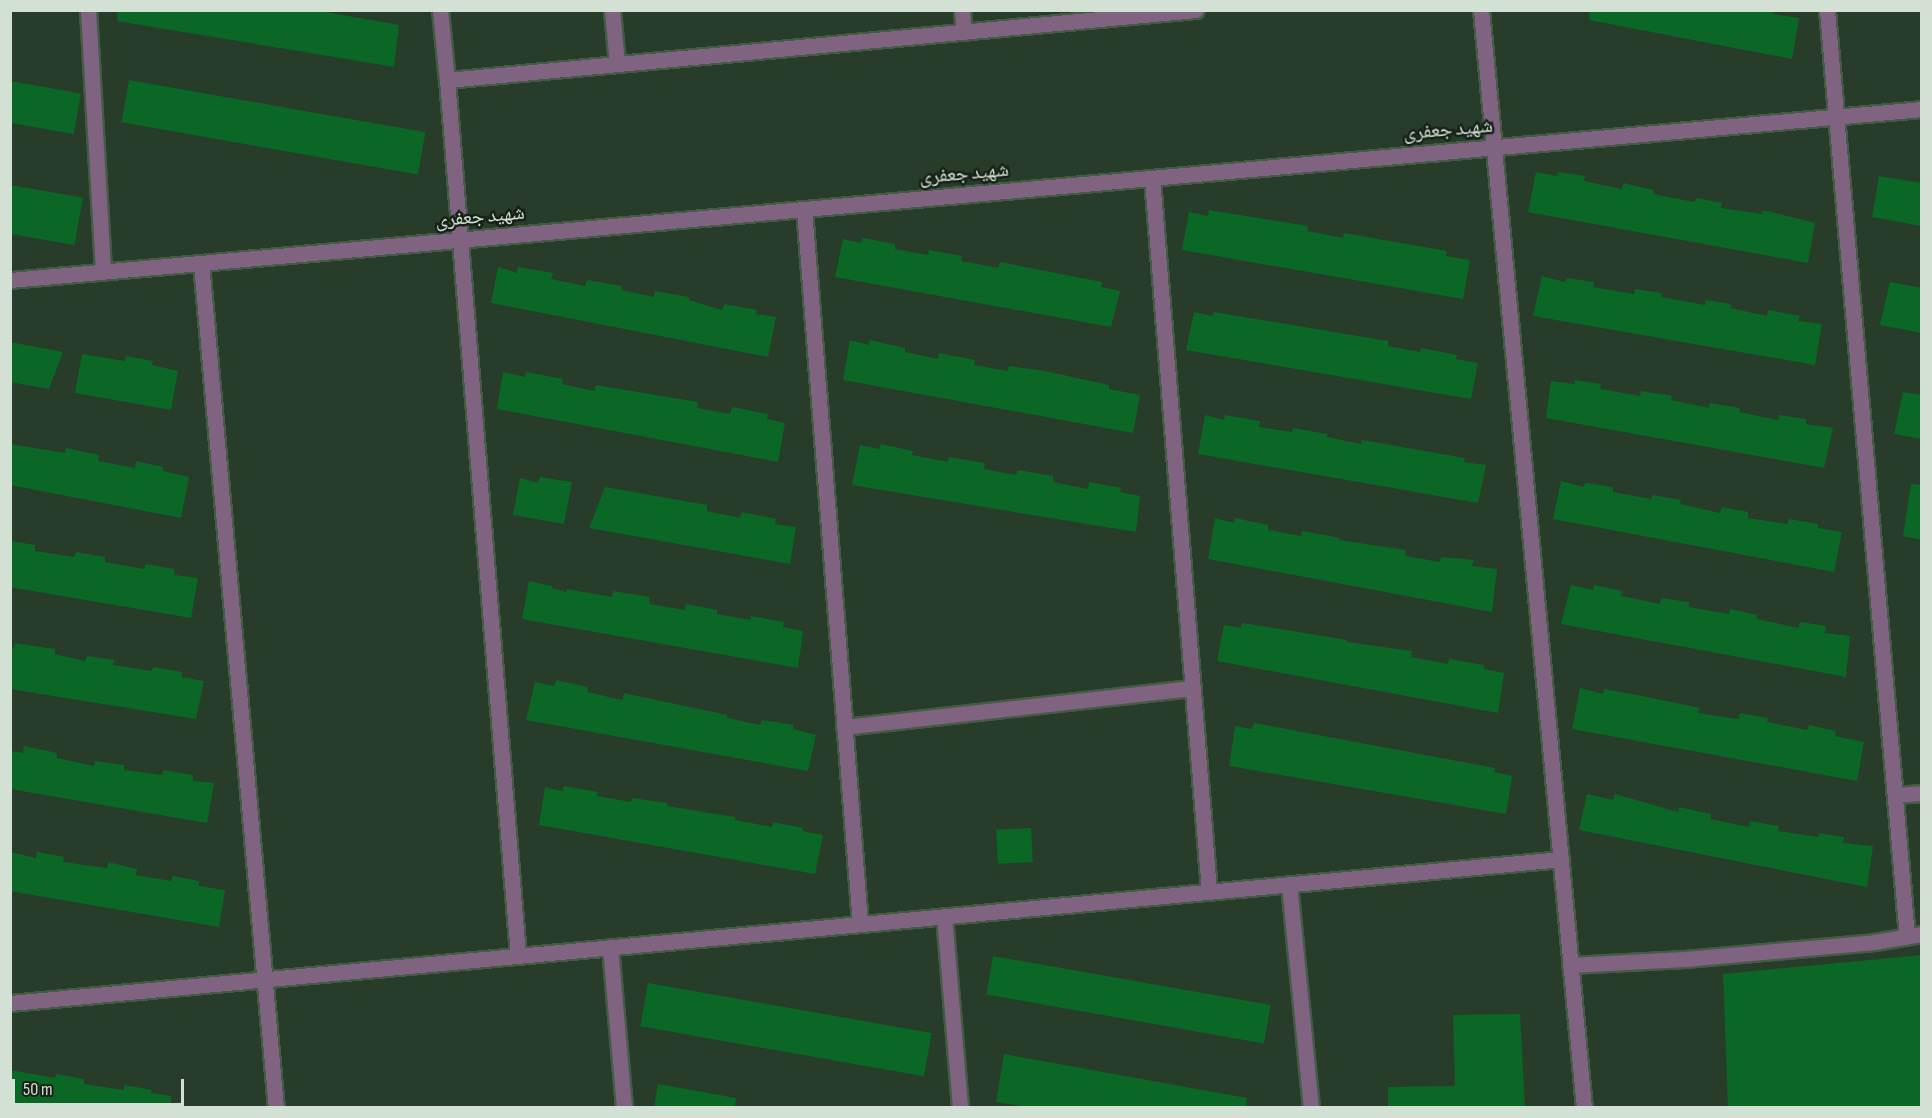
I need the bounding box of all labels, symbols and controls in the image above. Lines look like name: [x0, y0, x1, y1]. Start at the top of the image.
street label: شهید جعفری: [1402, 114, 1494, 146]
street label: شهید جعفری: [918, 158, 1010, 190]
street label: شهید جعفری: [434, 201, 526, 233]
scale bar: [15, 1067, 188, 1105]
text: 50 m: [23, 1079, 53, 1100]

